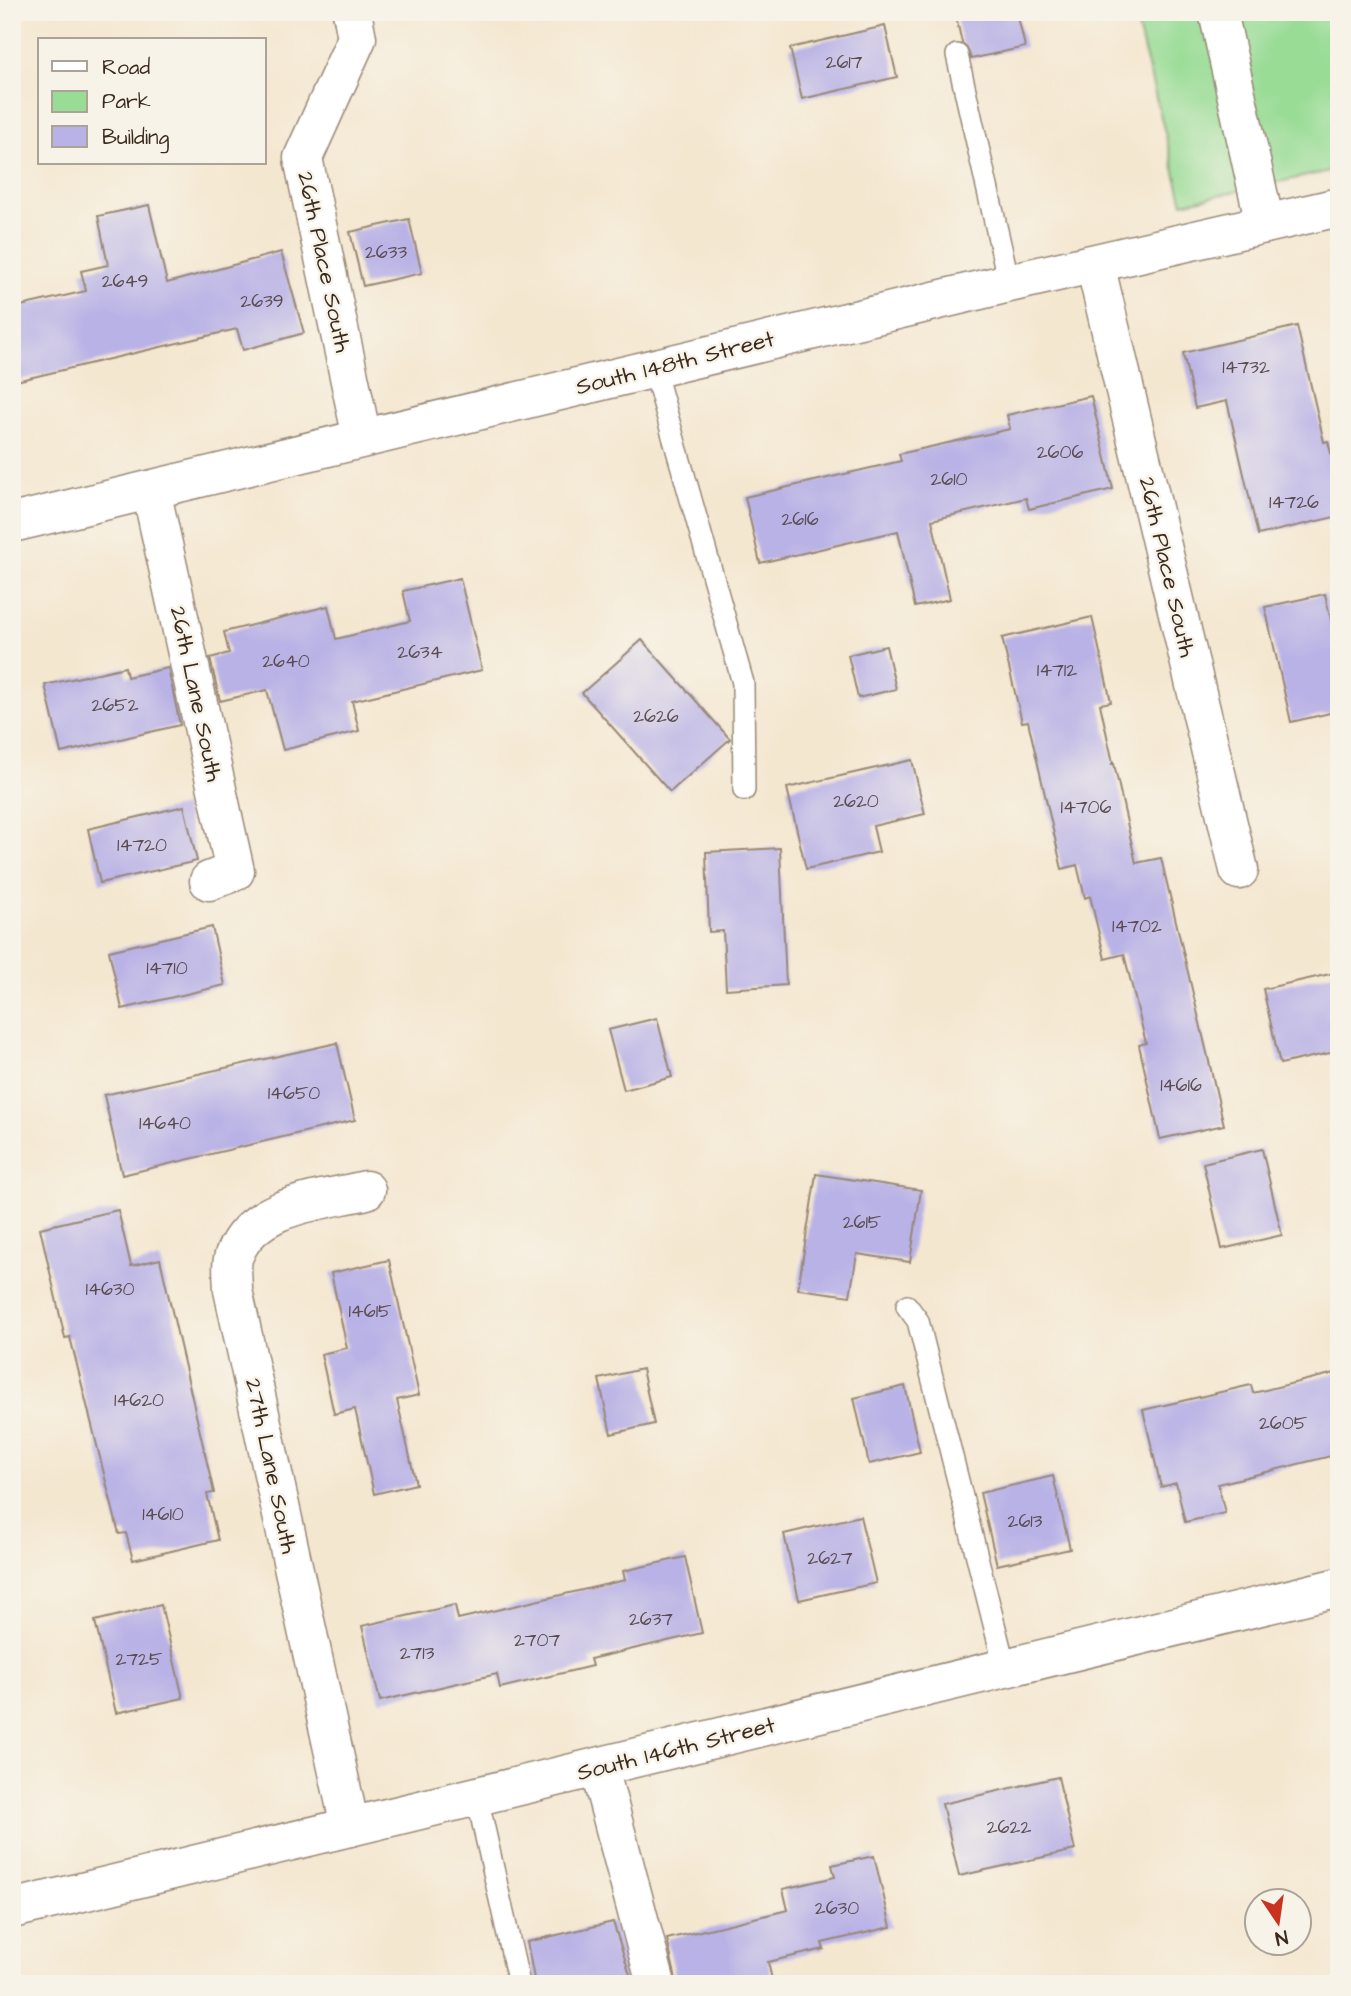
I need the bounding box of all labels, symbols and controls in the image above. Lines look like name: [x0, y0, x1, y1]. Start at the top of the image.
legend: [38, 38, 266, 164]
house number: 2617: [826, 49, 863, 76]
text: Road: [102, 53, 150, 82]
text: Park: [102, 87, 151, 116]
text: Building: [102, 123, 170, 154]
street label: 26th Place South: [289, 169, 359, 356]
house number: 2633: [365, 239, 407, 266]
house number: 2649: [102, 268, 148, 295]
house number: 2639: [240, 288, 284, 315]
street label: South 148th Street: [572, 323, 778, 403]
house number: 14732: [1222, 354, 1270, 381]
house number: 2606: [1037, 439, 1083, 466]
house number: 2610: [930, 466, 968, 493]
street label: 26th Place South: [1131, 474, 1203, 661]
house number: 14726: [1269, 489, 1319, 516]
house number: 2616: [781, 506, 819, 533]
street label: 26th Lane South: [162, 603, 230, 785]
house number: 2634: [397, 639, 443, 666]
house number: 2640: [262, 648, 310, 675]
house number: 14712: [1037, 657, 1077, 684]
house number: 2652: [91, 692, 139, 719]
house number: 2626: [633, 703, 679, 730]
house number: 2620: [833, 788, 879, 815]
house number: 14706: [1061, 794, 1112, 821]
house number: 14720: [117, 832, 167, 859]
house number: 14702: [1112, 913, 1162, 940]
house number: 14710: [146, 955, 188, 982]
house number: 14616: [1160, 1072, 1202, 1099]
house number: 14650: [268, 1080, 320, 1107]
house number: 14640: [139, 1110, 191, 1137]
house number: 2615: [843, 1209, 882, 1236]
house number: 14630: [86, 1276, 134, 1303]
house number: 14615: [348, 1298, 392, 1325]
street label: 27th Lane South: [237, 1376, 305, 1557]
house number: 14620: [114, 1387, 164, 1414]
house number: 2605: [1259, 1410, 1308, 1437]
house number: 14610: [142, 1501, 184, 1528]
house number: 2613: [1008, 1508, 1043, 1535]
house number: 2627: [807, 1545, 853, 1572]
house number: 2637: [629, 1606, 673, 1633]
house number: 2707: [514, 1627, 560, 1654]
house number: 2713: [400, 1640, 435, 1667]
house number: 2725: [116, 1646, 163, 1673]
street label: South 146th Street: [574, 1709, 779, 1789]
house number: 2622: [987, 1814, 1031, 1841]
north arrow: [1242, 1888, 1312, 1958]
house number: 2630: [815, 1895, 859, 1922]
text: N: [1273, 1923, 1290, 1952]

